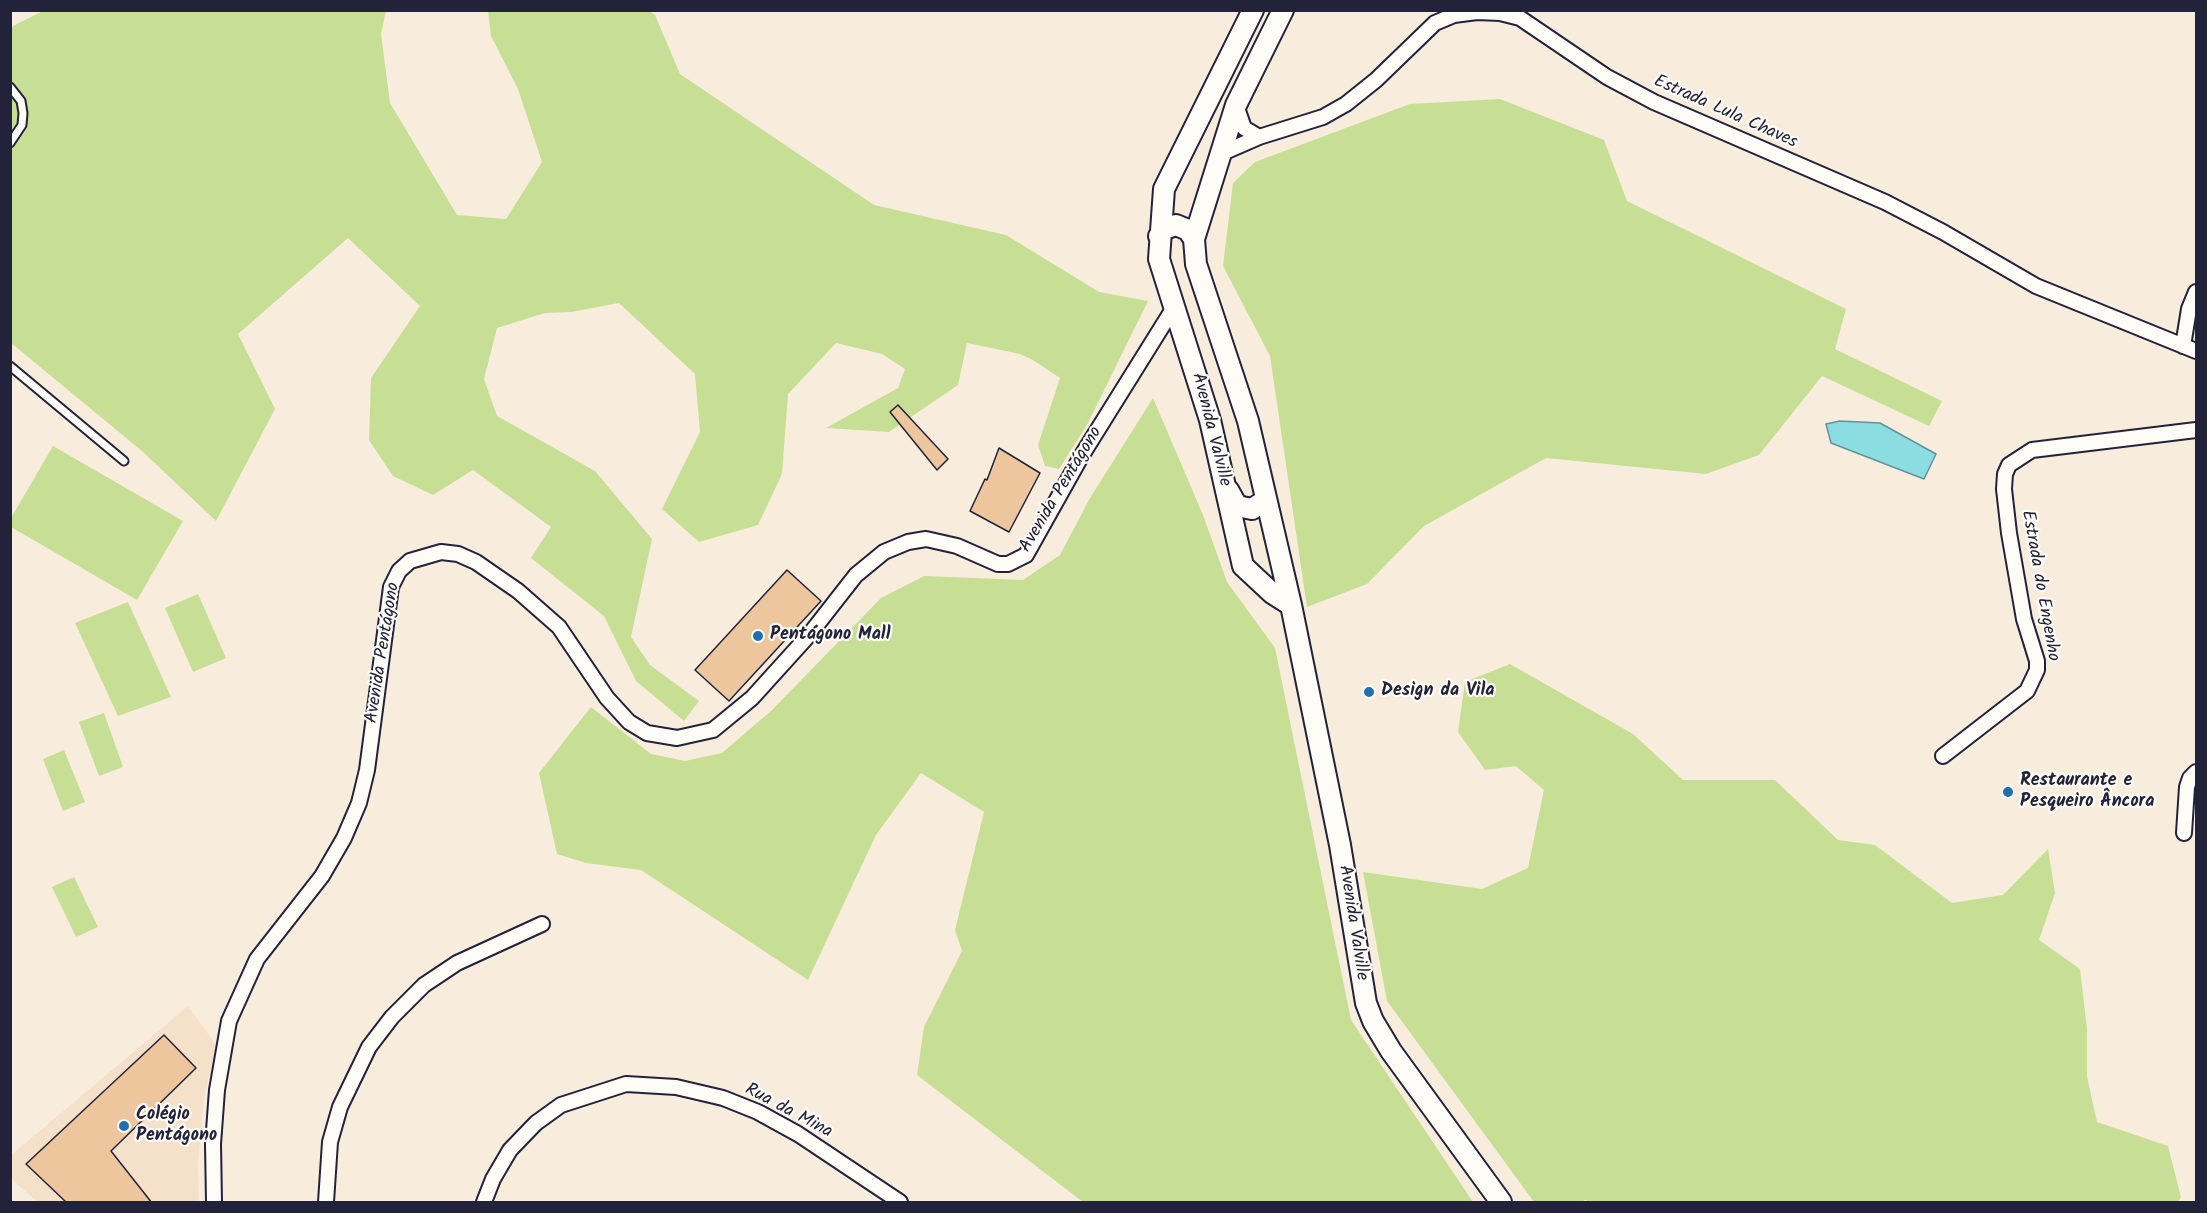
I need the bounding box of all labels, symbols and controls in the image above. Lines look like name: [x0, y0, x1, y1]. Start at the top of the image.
street label: Estrada Lula Chaves: [1650, 72, 1800, 154]
street label: Avenida Valville: [1185, 371, 1235, 489]
street label: Avenida Pentágono: [1016, 423, 1108, 557]
street label: Estrada do Engenho: [2015, 509, 2063, 663]
street label: Avenida Pentágono: [362, 581, 406, 725]
place label: Pentágono Mall: [770, 625, 890, 647]
marker: Pentágono Mall: [751, 629, 765, 643]
place label: Design da Vila: [1381, 681, 1494, 703]
marker: Design da Vila: [1362, 685, 1376, 699]
place label: Restaurante e Pesqueiro Âncora: [2020, 771, 2154, 814]
marker: Restaurante e Pesqueiro Âncora: [2001, 785, 2015, 799]
street label: Avenida Valville: [1332, 864, 1372, 982]
street label: Rua da Mina: [741, 1080, 835, 1144]
place label: Colégio Pentágono: [136, 1105, 217, 1148]
marker: Colégio Pentágono: [117, 1119, 131, 1133]

